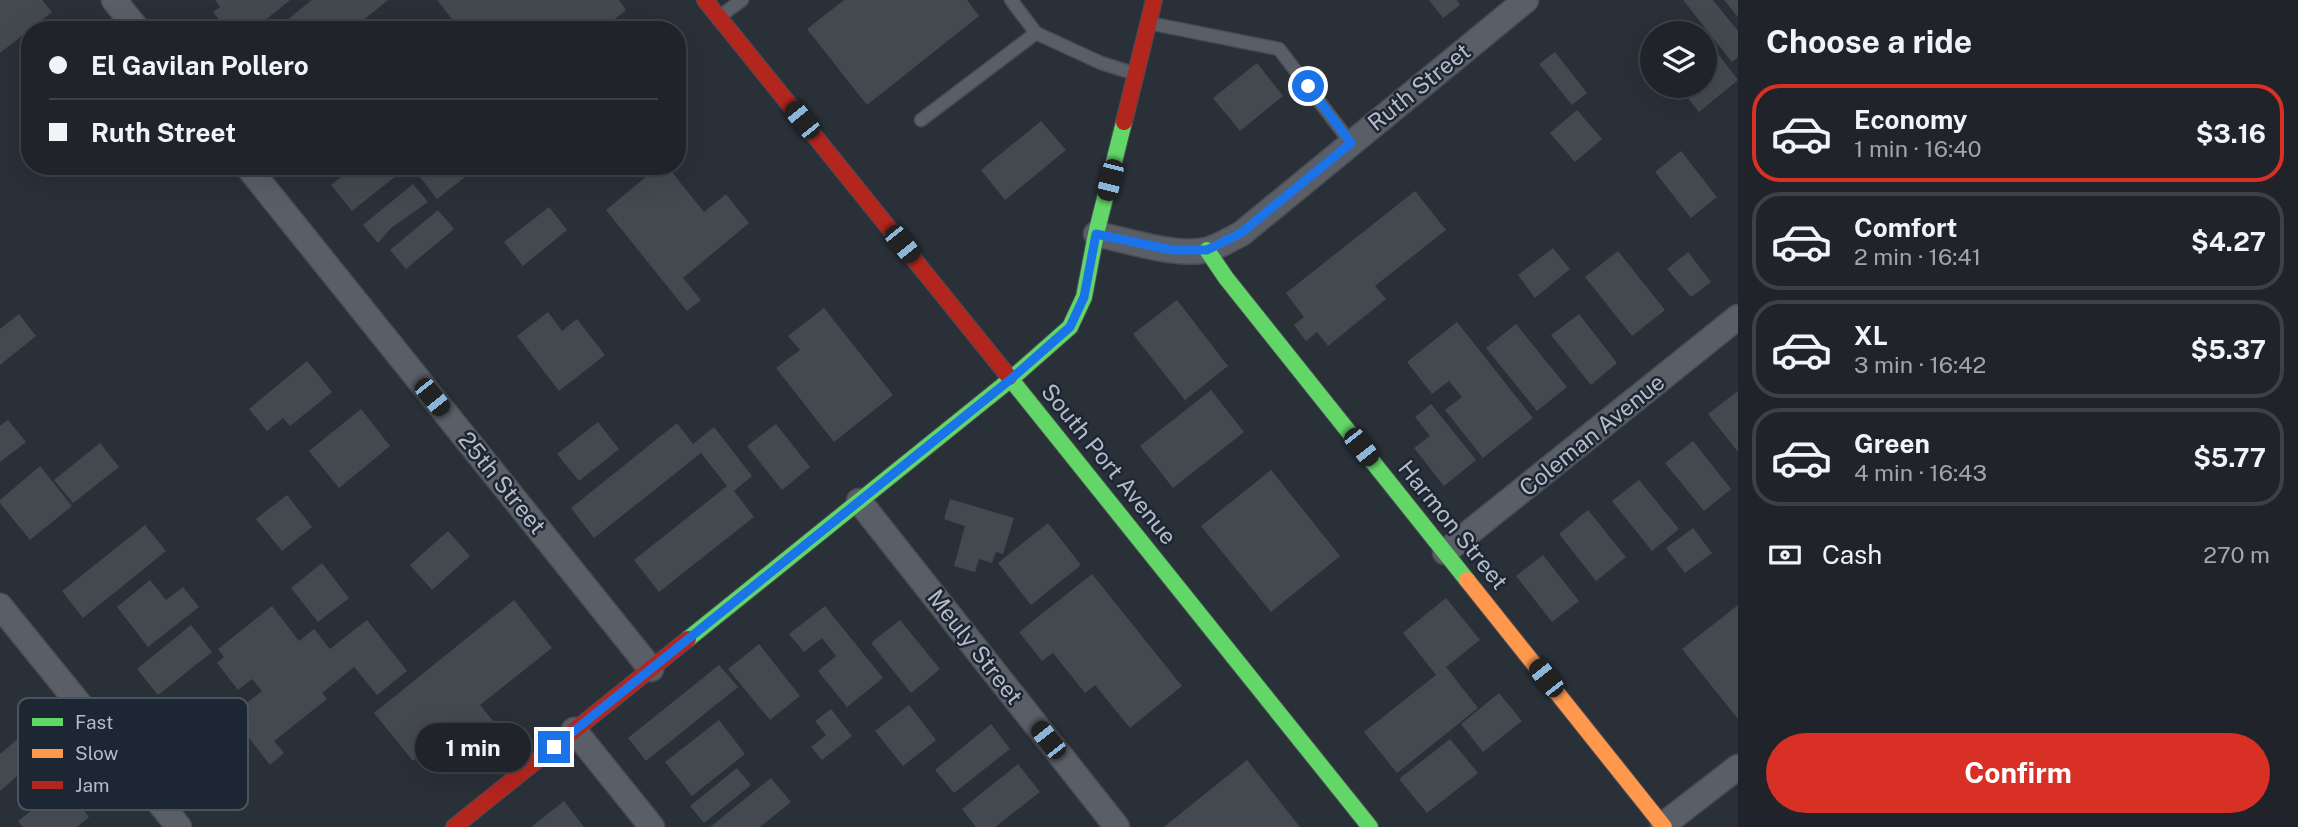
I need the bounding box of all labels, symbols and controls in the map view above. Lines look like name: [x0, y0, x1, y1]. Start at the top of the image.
map controls: [1640, 21, 1717, 98]
button: layers: [1640, 21, 1717, 98]
text: Choose a ride: [1766, 23, 1972, 60]
street label: Ruth Street: [1362, 37, 1475, 136]
text: El Gavilan Pollero: [91, 50, 309, 81]
route start: [1292, 70, 1324, 102]
car: [781, 97, 824, 143]
icon: car: [1770, 102, 1833, 165]
text: Economy: [1854, 104, 1967, 135]
text: Ruth Street: [91, 117, 236, 148]
text: $3.16: [2196, 118, 2266, 149]
text: 1 min · 16:40: [1854, 135, 1982, 162]
car: [1095, 157, 1126, 203]
icon: car: [1770, 210, 1833, 273]
text: Comfort: [1854, 212, 1957, 243]
car: [881, 221, 924, 267]
text: $4.27: [2191, 226, 2266, 257]
text: 2 min · 16:41: [1854, 243, 1981, 270]
icon: car: [1770, 318, 1833, 381]
text: XL: [1854, 320, 1888, 351]
text: $5.37: [2191, 334, 2266, 365]
text: 3 min · 16:42: [1854, 351, 1986, 378]
street label: Coleman Avenue: [1514, 368, 1670, 501]
car: [411, 374, 454, 420]
street label: South Port Avenue: [1036, 378, 1183, 550]
car: [1340, 424, 1383, 470]
street label: 25th Street: [453, 426, 552, 539]
icon: car: [1770, 426, 1833, 489]
text: Green: [1854, 428, 1930, 459]
text: $5.77: [2193, 442, 2266, 473]
street label: Harmon Street: [1393, 455, 1514, 595]
text: 4 min · 16:43: [1854, 459, 1987, 486]
icon: cash: [1766, 536, 1804, 574]
text: Cash: [1822, 539, 1882, 570]
text: 270 m: [2203, 541, 2270, 568]
street label: Meuly Street: [922, 584, 1029, 709]
car: [1525, 655, 1568, 701]
legend: [18, 698, 248, 810]
text: Fast: [75, 711, 113, 733]
car: [1027, 717, 1070, 763]
callout: 1 min: [414, 722, 530, 772]
route end: [538, 731, 570, 763]
button: Confirm: [1766, 733, 2270, 813]
text: 1 min: [445, 734, 501, 761]
text: Slow: [75, 742, 119, 764]
text: Jam: [75, 774, 109, 796]

